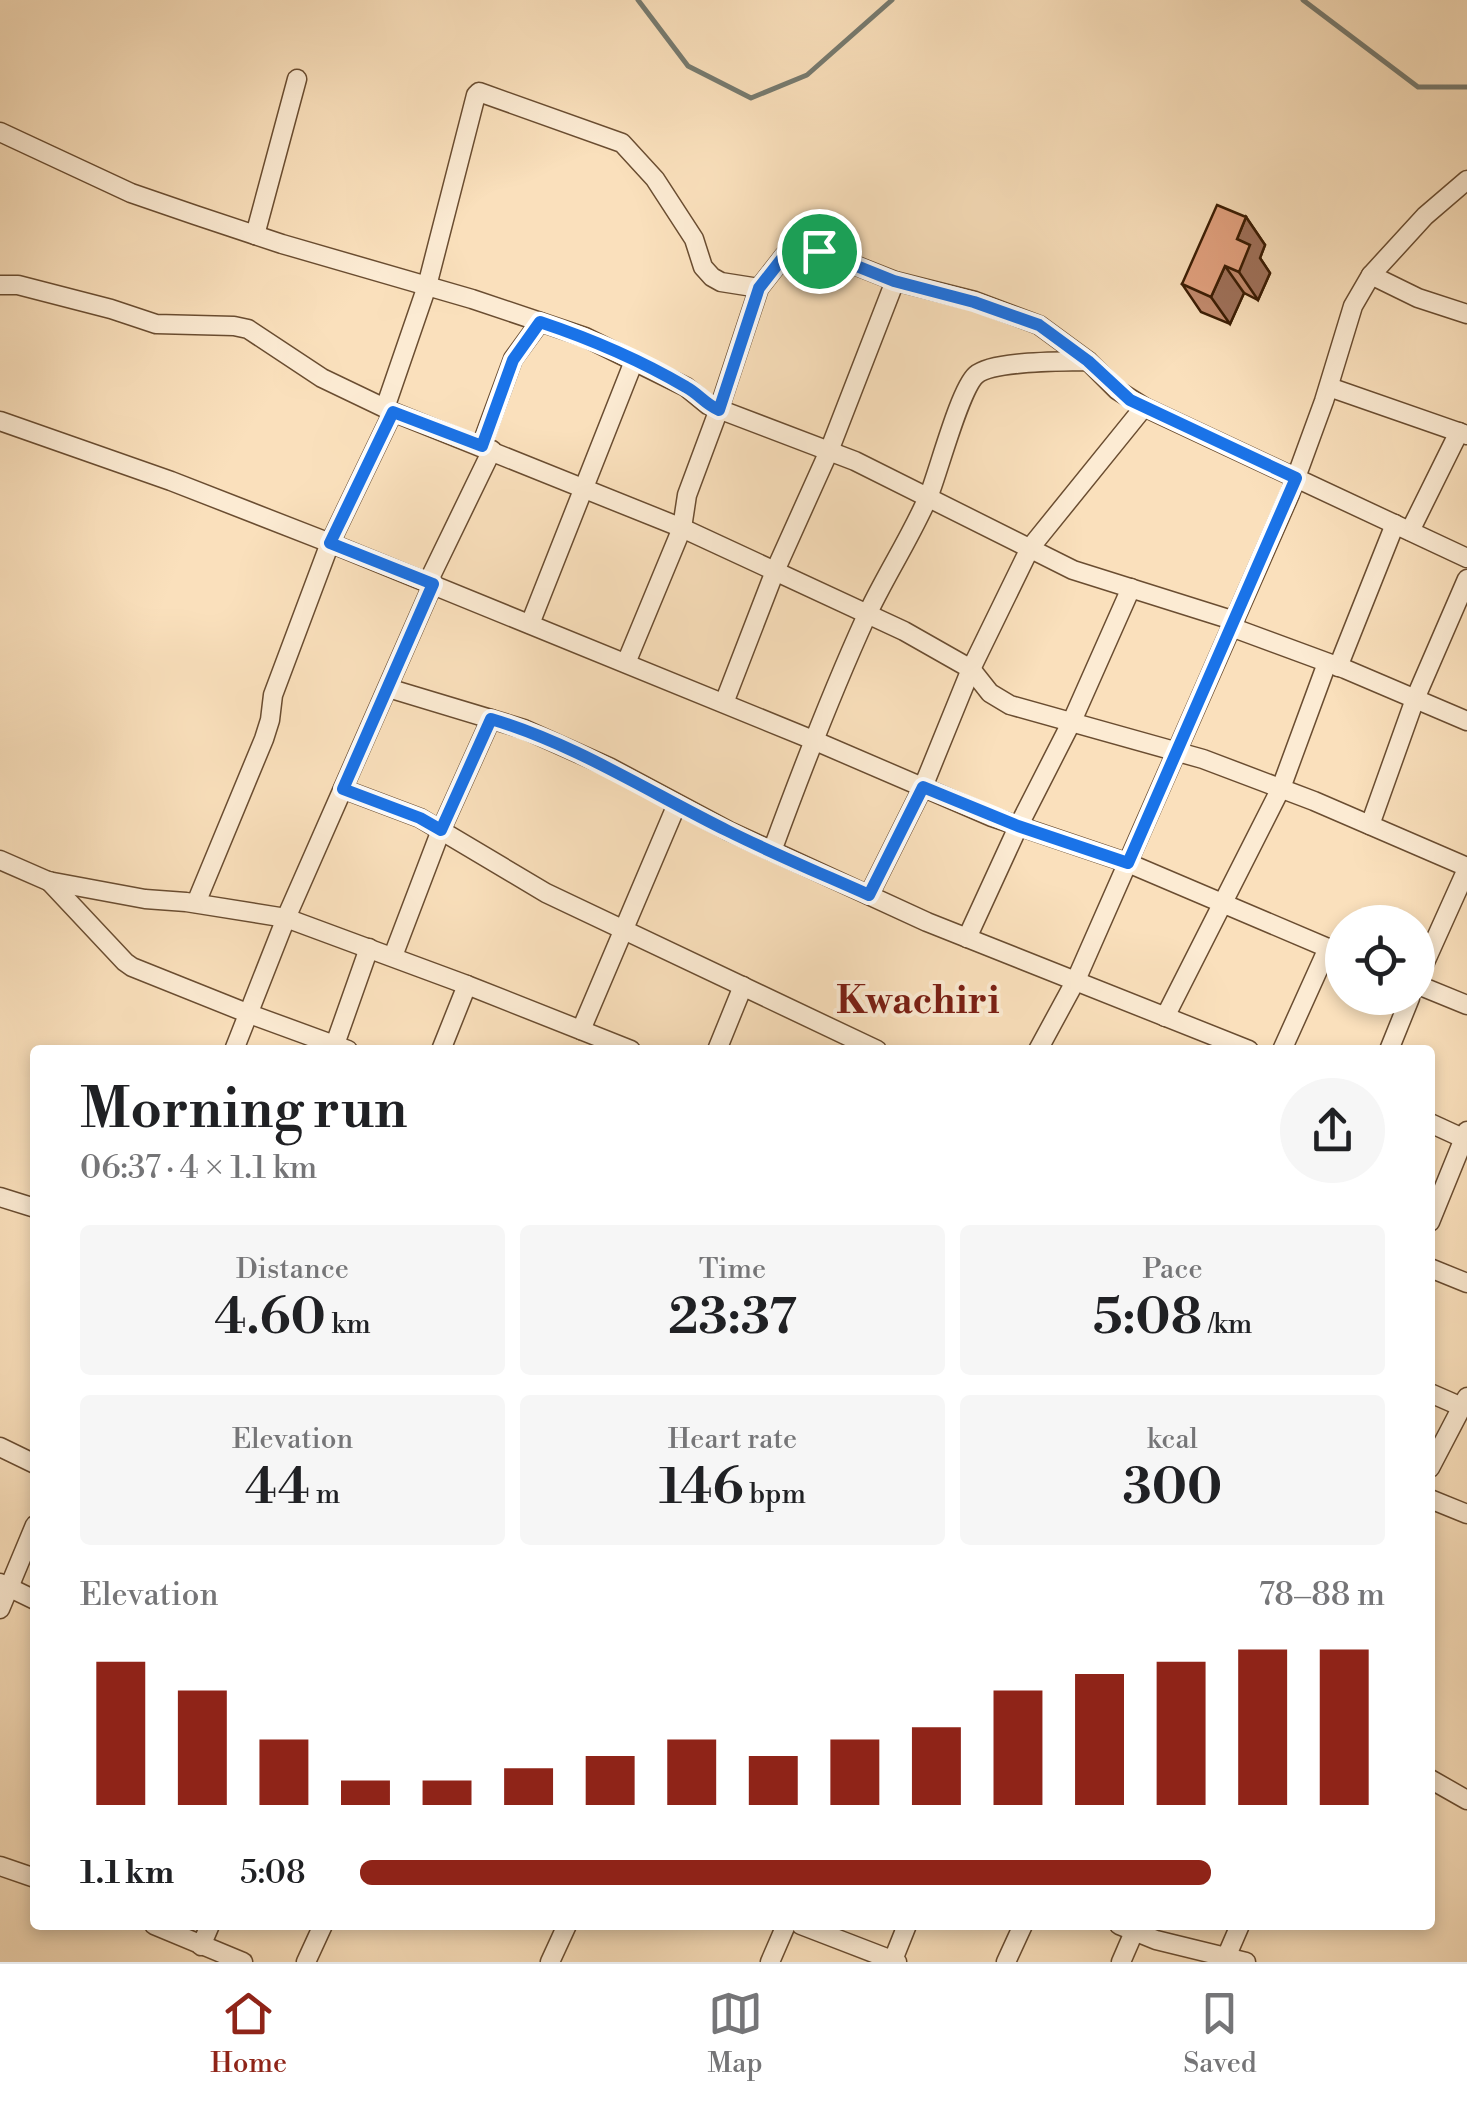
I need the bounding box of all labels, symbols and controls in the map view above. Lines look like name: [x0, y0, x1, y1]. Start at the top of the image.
pin: [777, 209, 862, 294]
icon: arrive: [792, 224, 847, 279]
map controls: [1325, 905, 1435, 1015]
button: locate: [1325, 905, 1435, 1015]
district label: Kwachiri: [836, 978, 1000, 1025]
text: Morning run: [80, 1076, 408, 1145]
button: share: [1280, 1078, 1385, 1183]
text: 06:37 · 4 × 1.1 km: [80, 1148, 317, 1188]
text: Distance: [236, 1252, 349, 1287]
text: Time: [699, 1252, 766, 1287]
text: Pace: [1142, 1252, 1203, 1287]
text: 4.60: [214, 1287, 326, 1349]
text: 23:37: [668, 1287, 797, 1349]
text: 5:08: [1093, 1287, 1202, 1349]
text: km: [326, 1307, 371, 1342]
text: /km: [1202, 1307, 1252, 1342]
text: Elevation: [232, 1422, 353, 1457]
text: Heart rate: [668, 1422, 797, 1457]
text: kcal: [1147, 1422, 1198, 1457]
text: 44: [245, 1457, 310, 1519]
text: 146: [659, 1457, 743, 1519]
text: 300: [1123, 1457, 1222, 1519]
text: m: [310, 1477, 340, 1512]
text: bpm: [743, 1477, 806, 1512]
text: Elevation: [80, 1575, 219, 1615]
text: 78–88 m: [1259, 1575, 1385, 1615]
text: 1.1 km: [80, 1853, 174, 1893]
text: 5:08: [240, 1853, 306, 1893]
tab: Home: [210, 1986, 287, 2081]
tab: Map: [708, 1986, 763, 2081]
tab: Saved: [1183, 1986, 1257, 2081]

